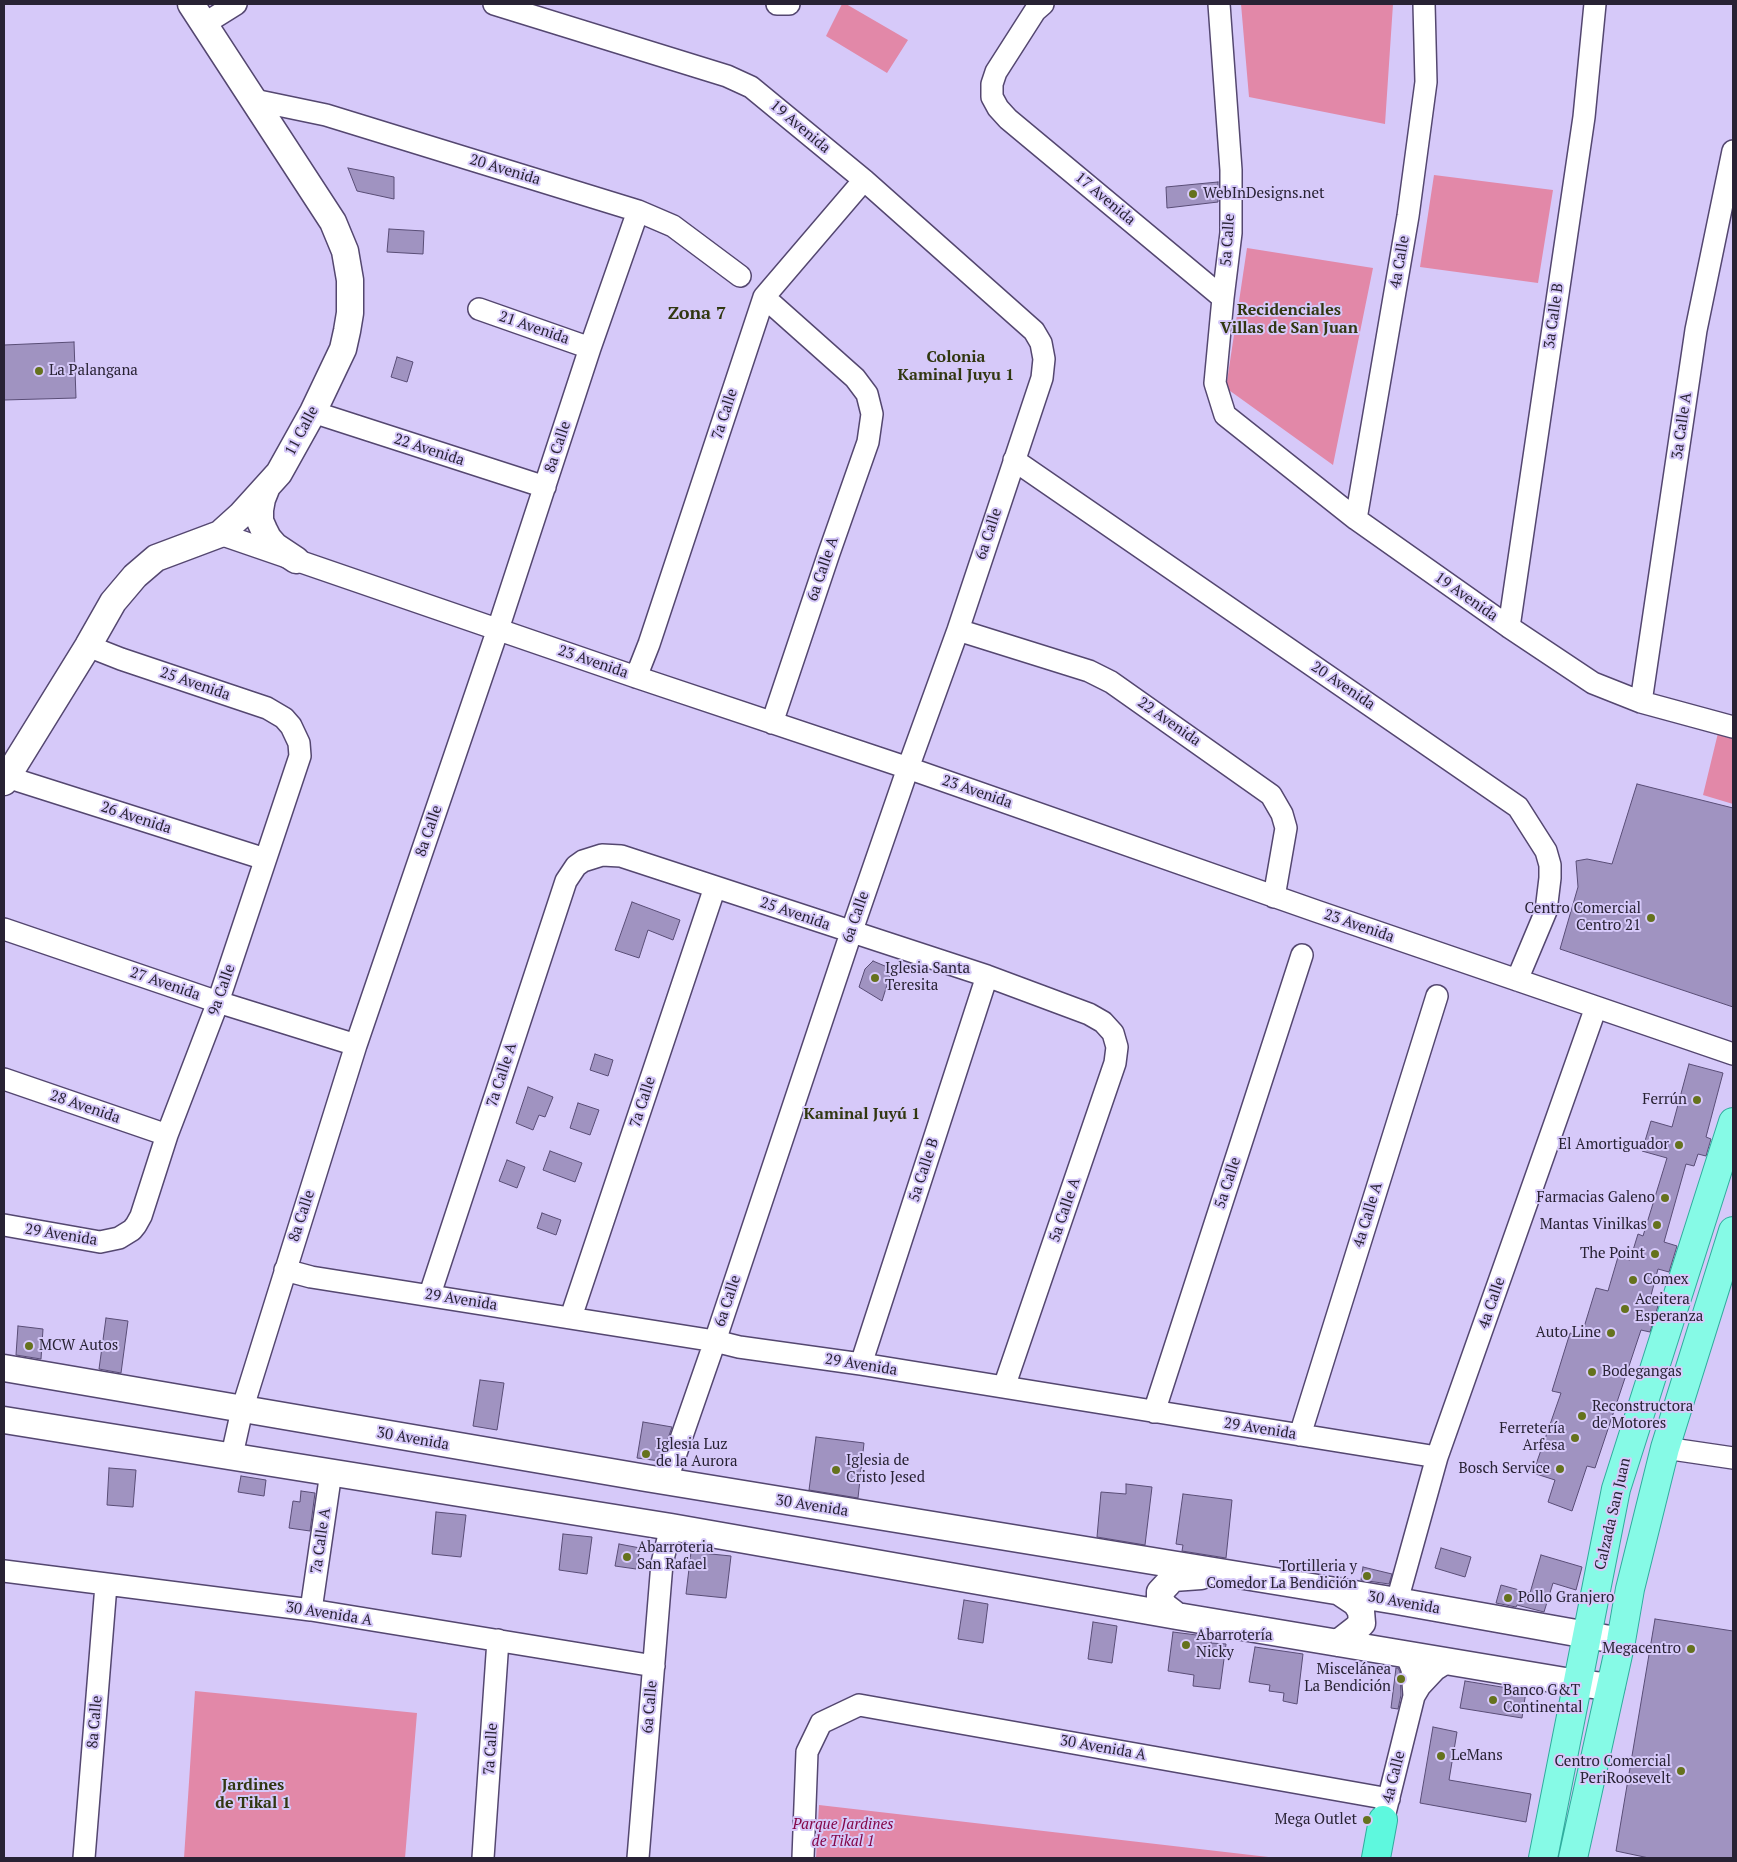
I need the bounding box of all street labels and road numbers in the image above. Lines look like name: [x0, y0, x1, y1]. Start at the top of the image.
street label: 19 Avenida: [766, 97, 834, 157]
street label: 20 Avenida: [467, 151, 543, 189]
street label: 17 Avenida: [1071, 169, 1139, 229]
street label: 5a Calle: [1217, 213, 1239, 267]
street label: 4a Calle: [1387, 234, 1413, 290]
street label: 3a Calle B: [1541, 282, 1567, 350]
street label: 21 Avenida: [497, 308, 571, 348]
street label: 7a Calle: [708, 386, 742, 442]
street label: 3a Calle A: [1668, 392, 1696, 460]
street label: 11 Calle: [282, 403, 322, 459]
street label: 8a Calle: [541, 419, 575, 475]
street label: 22 Avenida: [392, 430, 466, 470]
street label: 6a Calle: [972, 506, 1006, 562]
street label: 6a Calle A: [804, 534, 842, 604]
street label: 19 Avenida: [1431, 569, 1501, 625]
street label: 23 Avenida: [556, 642, 630, 682]
street label: 20 Avenida: [1308, 658, 1378, 714]
street label: 25 Avenida: [158, 664, 232, 704]
street label: 22 Avenida: [1134, 694, 1204, 750]
street label: 23 Avenida: [940, 772, 1014, 812]
street label: 26 Avenida: [99, 798, 173, 838]
street label: 8a Calle: [412, 803, 446, 859]
street label: 6a Calle: [839, 889, 873, 945]
street label: 25 Avenida: [758, 894, 832, 934]
street label: 23 Avenida: [1322, 906, 1396, 946]
street label: 9a Calle: [205, 962, 239, 1018]
street label: 27 Avenida: [128, 964, 202, 1004]
street label: 7a Calle A: [483, 1041, 521, 1109]
street label: 7a Calle: [626, 1074, 660, 1130]
street label: 28 Avenida: [48, 1087, 122, 1127]
street label: 5a Calle B: [905, 1136, 943, 1204]
street label: 5a Calle: [1211, 1155, 1245, 1211]
street label: 5a Calle A: [1046, 1175, 1084, 1245]
street label: 4a Calle A: [1350, 1180, 1386, 1250]
street label: 8a Calle: [285, 1188, 319, 1244]
street label: 29 Avenida: [24, 1220, 98, 1250]
street label: 6a Calle: [711, 1273, 745, 1329]
street label: 4a Calle: [1475, 1275, 1509, 1331]
street label: 29 Avenida: [424, 1285, 498, 1315]
street label: 29 Avenida: [824, 1350, 898, 1380]
street label: 29 Avenida: [1223, 1414, 1297, 1444]
street label: 30 Avenida: [375, 1424, 451, 1454]
street label: Calzada San Juan: [1591, 1456, 1635, 1572]
street label: 30 Avenida: [775, 1491, 849, 1521]
street label: 7a Calle A: [307, 1507, 335, 1575]
street label: 30 Avenida: [1366, 1588, 1442, 1618]
street label: 30 Avenida A: [285, 1598, 373, 1630]
street label: 6a Calle: [639, 1680, 661, 1734]
street label: 8a Calle: [84, 1695, 106, 1749]
street label: 7a Calle: [480, 1722, 502, 1776]
street label: 30 Avenida A: [1059, 1732, 1147, 1764]
street label: 4a Calle: [1379, 1749, 1409, 1805]

